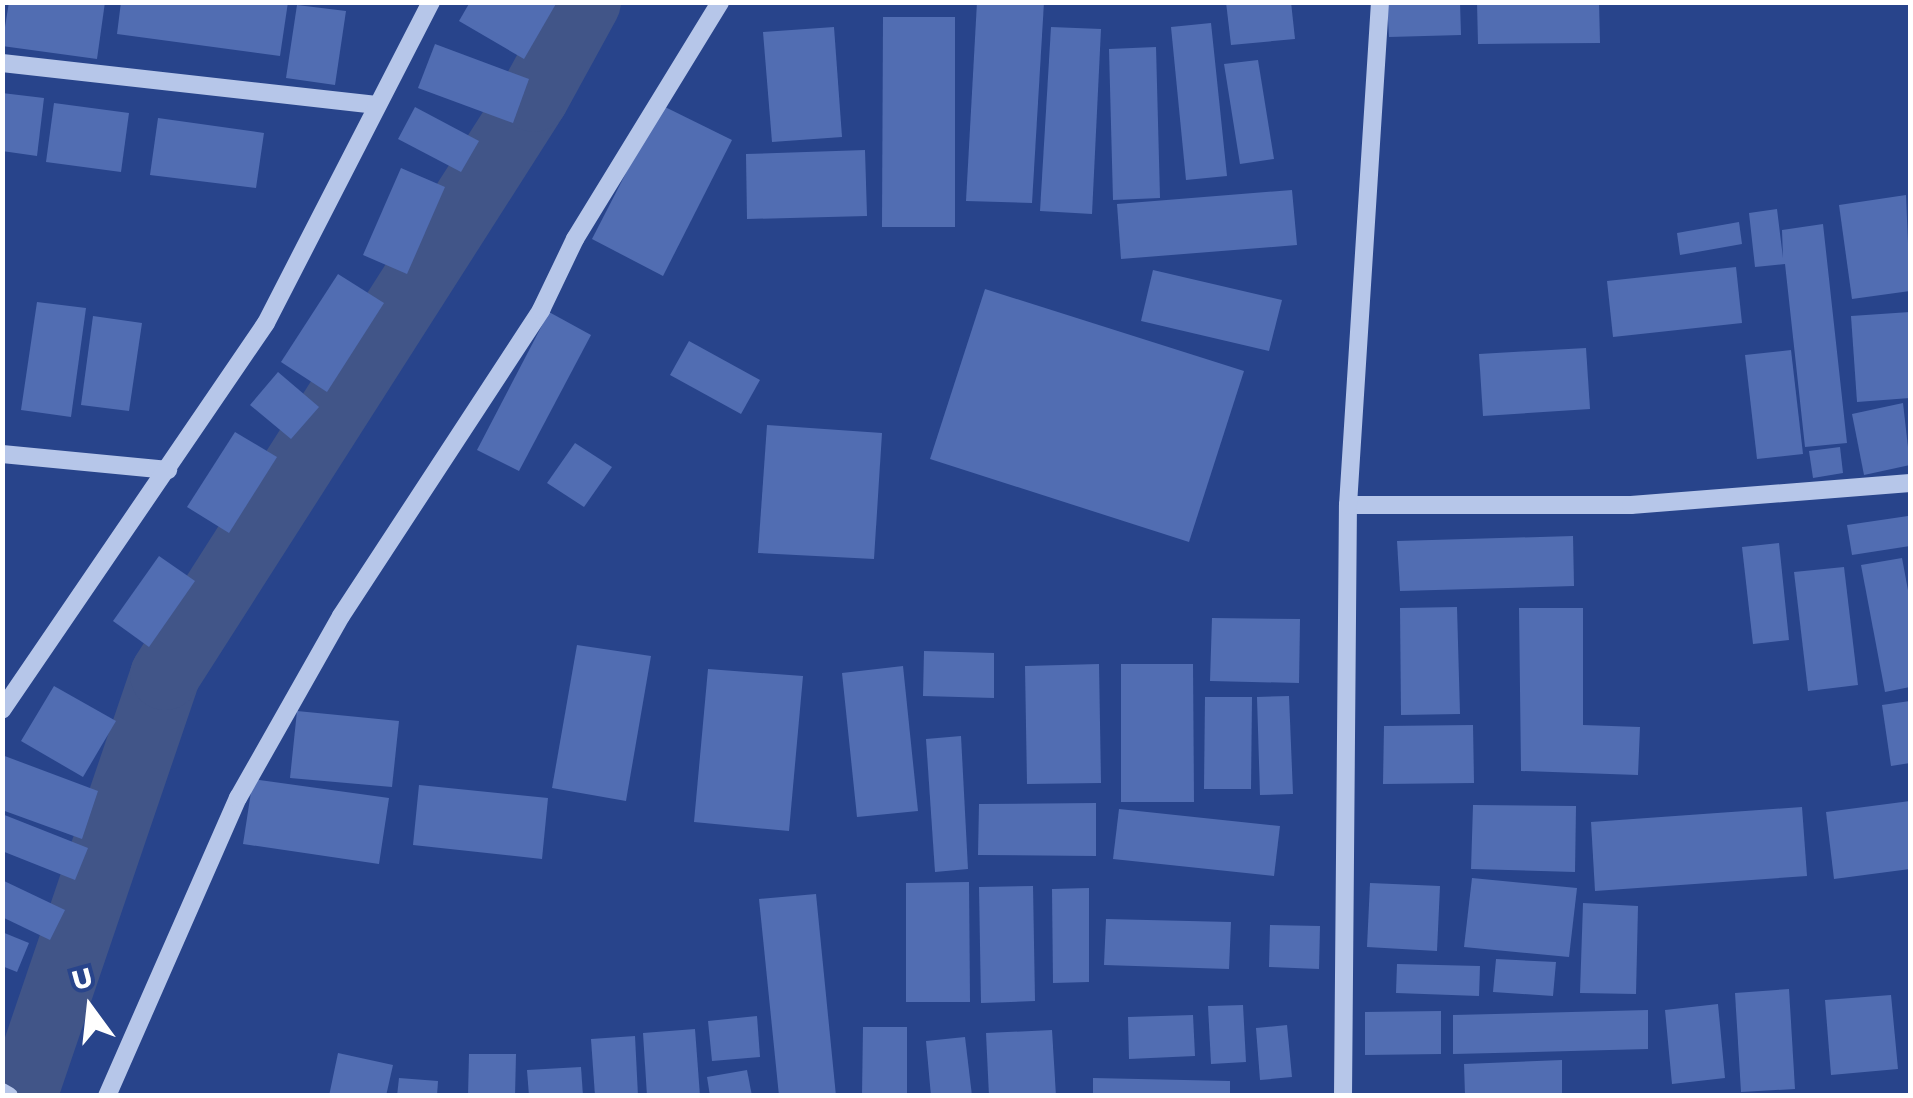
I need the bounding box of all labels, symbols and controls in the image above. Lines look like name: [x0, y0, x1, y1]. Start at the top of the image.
north arrow: [40, 958, 140, 1058]
text: U: [68, 960, 96, 997]

